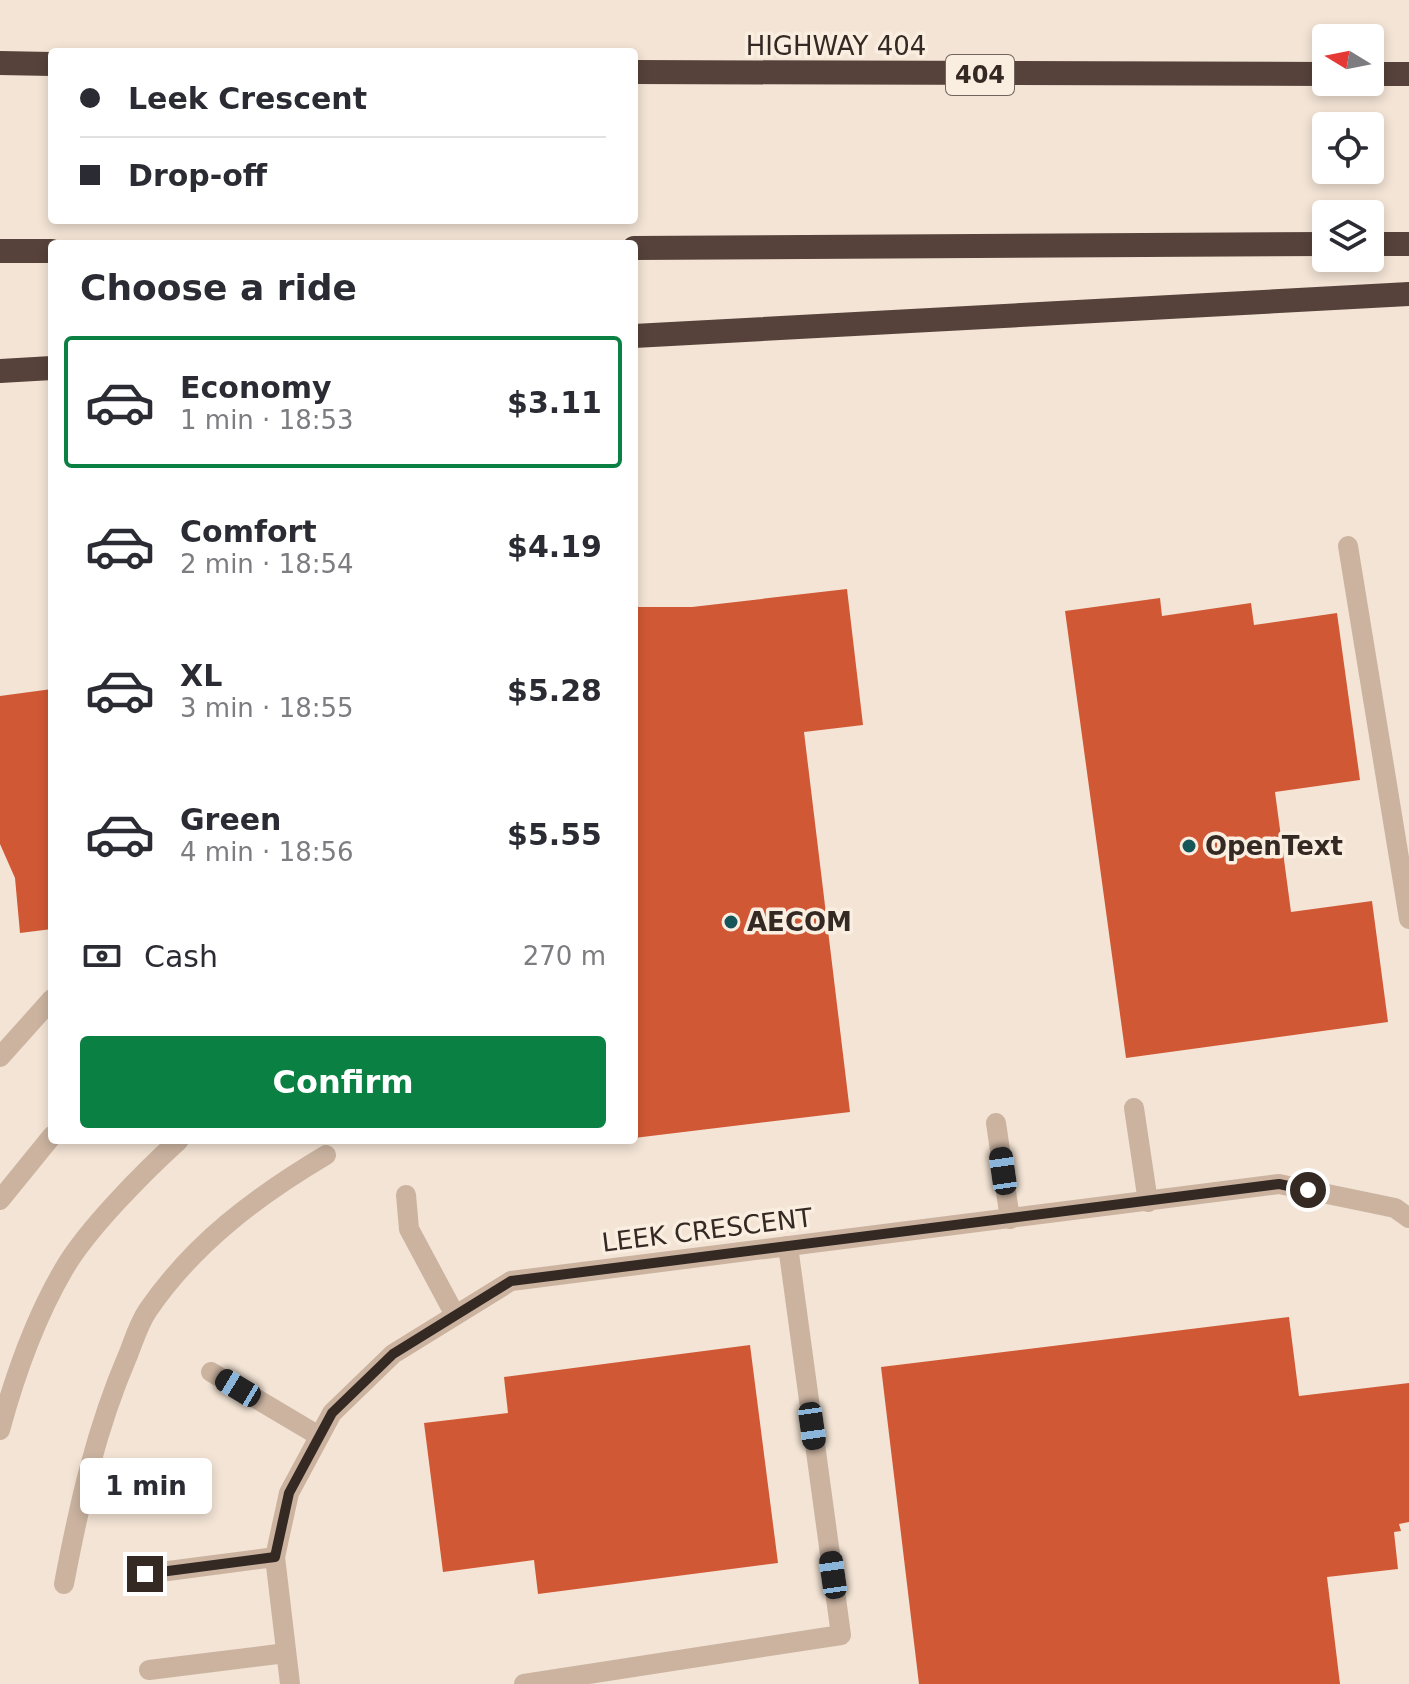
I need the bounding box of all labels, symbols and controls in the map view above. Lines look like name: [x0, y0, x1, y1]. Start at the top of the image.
north arrow: [1312, 24, 1384, 96]
map controls: [1312, 24, 1384, 272]
street label: HIGHWAY 404: [746, 31, 926, 61]
road number: 404: [946, 55, 1014, 95]
text: Leek Crescent: [128, 81, 367, 116]
button: locate: [1312, 112, 1384, 184]
text: Drop-off: [128, 158, 267, 193]
button: layers: [1312, 200, 1384, 272]
text: Choose a ride: [80, 267, 357, 308]
icon: car: [84, 366, 156, 438]
text: Economy: [180, 370, 332, 405]
text: $3.11: [507, 385, 602, 420]
text: 1 min · 18:53: [180, 405, 354, 435]
icon: car: [84, 510, 156, 582]
text: Comfort: [180, 514, 317, 549]
text: $4.19: [507, 529, 602, 564]
text: 2 min · 18:54: [180, 549, 354, 579]
icon: car: [84, 654, 156, 726]
text: XL: [180, 658, 222, 693]
text: $5.28: [507, 673, 602, 708]
text: 3 min · 18:55: [180, 693, 354, 723]
icon: car: [84, 798, 156, 870]
text: Green: [180, 802, 281, 837]
text: $5.55: [507, 817, 602, 852]
place label: OpenText: [1205, 831, 1343, 861]
text: 4 min · 18:56: [180, 837, 354, 867]
marker: OpenText: [1180, 837, 1198, 855]
place label: AECOM: [747, 907, 852, 937]
marker: AECOM: [722, 913, 740, 931]
icon: cash: [80, 934, 124, 978]
text: Cash: [144, 939, 218, 974]
text: 270 m: [523, 941, 606, 971]
button: Confirm: [80, 1036, 606, 1128]
car: [988, 1146, 1018, 1196]
route start: [1290, 1172, 1326, 1208]
street label: LEEK CRESCENT: [600, 1202, 814, 1258]
car: [211, 1365, 265, 1411]
car: [797, 1401, 827, 1451]
callout: 1 min: [79, 1458, 211, 1514]
text: 1 min: [105, 1471, 187, 1501]
car: [818, 1550, 848, 1600]
route end: [127, 1556, 163, 1592]

